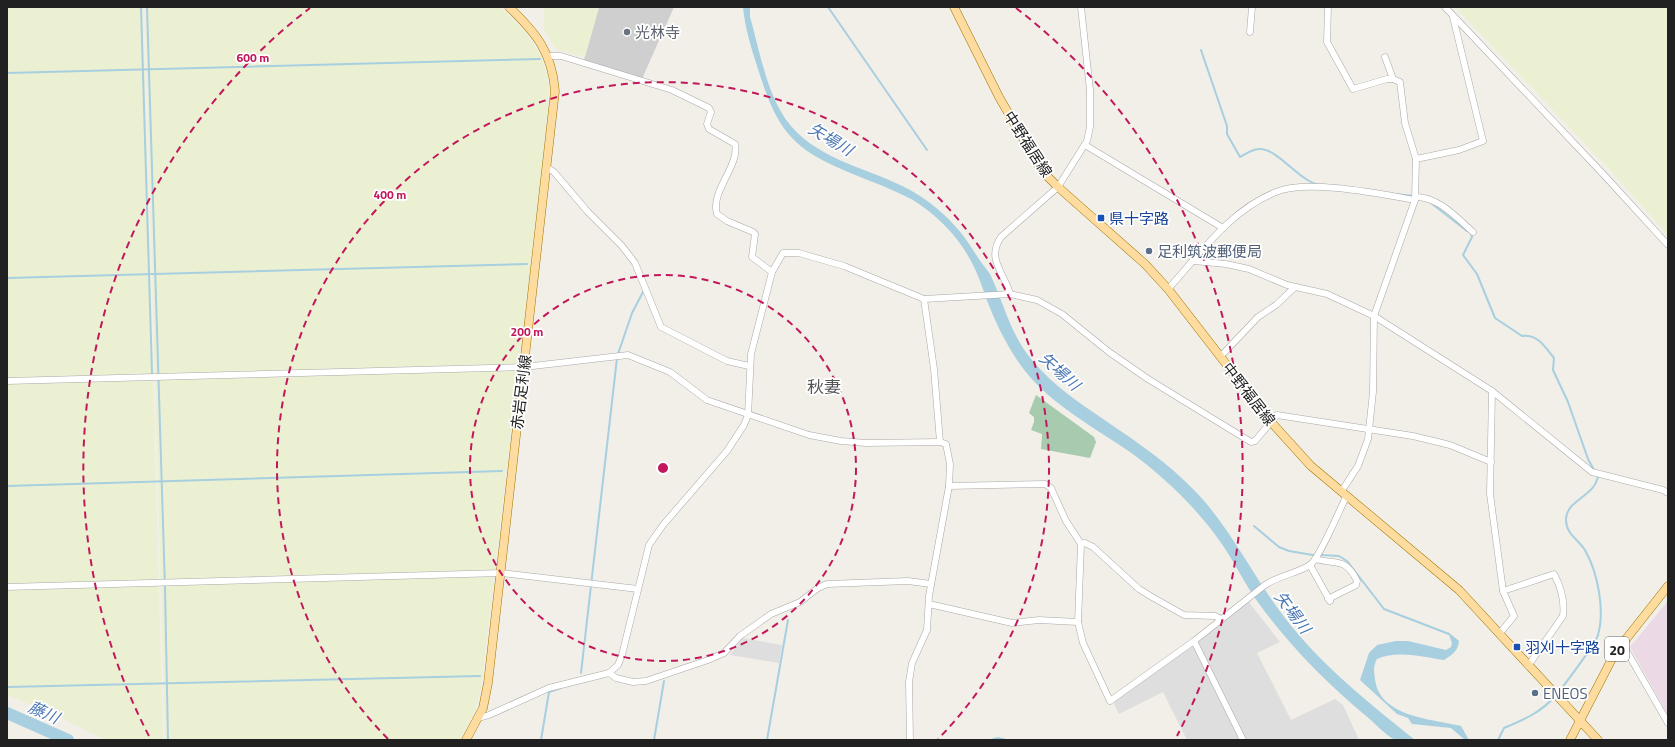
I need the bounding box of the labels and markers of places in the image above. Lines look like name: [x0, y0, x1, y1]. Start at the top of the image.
place label: 光林寺: [635, 21, 680, 44]
marker: 光林寺: [622, 27, 632, 37]
place label: 県十字路: [1109, 207, 1169, 230]
marker: 県十字路: [1096, 213, 1106, 223]
place label: 足利筑波郵便局: [1157, 240, 1262, 263]
marker: 足利筑波郵便局: [1144, 246, 1154, 256]
centre of rings: [656, 461, 670, 475]
place label: 羽刈十字路: [1525, 636, 1600, 659]
marker: 羽刈十字路: [1512, 642, 1522, 652]
place label: ENEOS: [1543, 682, 1588, 705]
marker: ENEOS: [1530, 688, 1540, 698]

